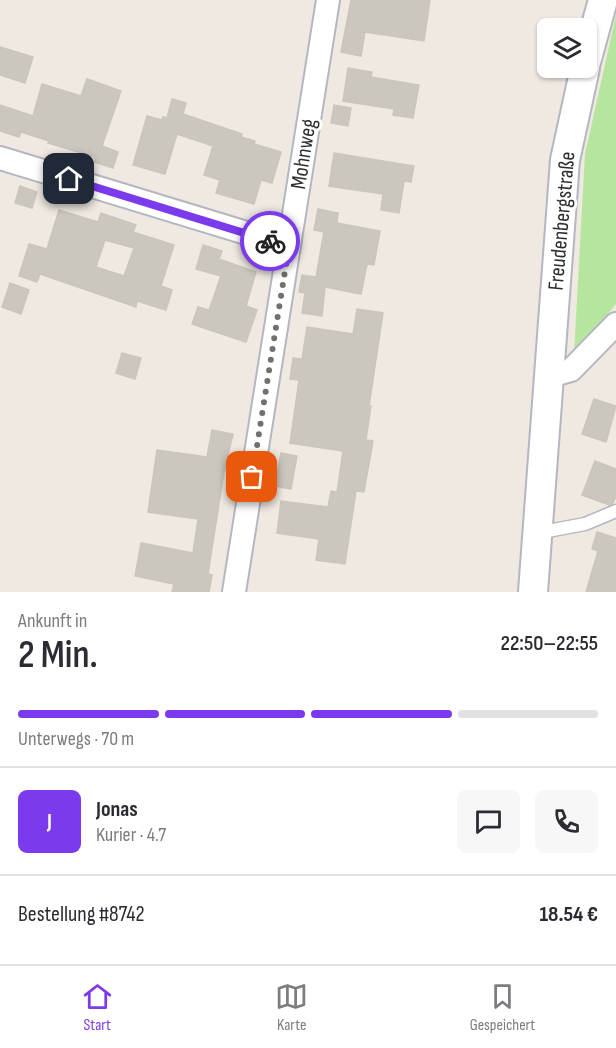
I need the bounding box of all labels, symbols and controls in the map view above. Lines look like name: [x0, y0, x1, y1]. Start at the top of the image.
map controls: [537, 18, 597, 78]
button: layers: [537, 18, 597, 78]
street label: Mohnweg: [285, 117, 323, 191]
street label: Freudenbergstraße: [542, 150, 582, 292]
pin: [43, 153, 94, 204]
icon: home: [52, 162, 85, 195]
courier: [240, 211, 300, 271]
icon: bike: [254, 225, 287, 258]
pin: [226, 451, 277, 502]
icon: bag: [235, 460, 268, 493]
text: Ankunft in: [18, 609, 87, 633]
text: 22:50–22:55: [501, 630, 598, 657]
text: 2 Min.: [18, 632, 98, 679]
text: Unterwegs · 70 m: [18, 727, 134, 751]
button: chat: [457, 790, 520, 853]
button: phone: [535, 790, 598, 853]
text: Jonas: [96, 796, 138, 823]
text: J: [47, 808, 52, 835]
text: Kurier · 4.7: [96, 823, 166, 847]
text: Bestellung #8742: [18, 901, 145, 928]
text: 18.54 €: [539, 901, 598, 928]
tab: Start: [81, 980, 114, 1035]
tab: Karte: [275, 980, 308, 1035]
tab: Gespeichert: [470, 980, 535, 1035]

